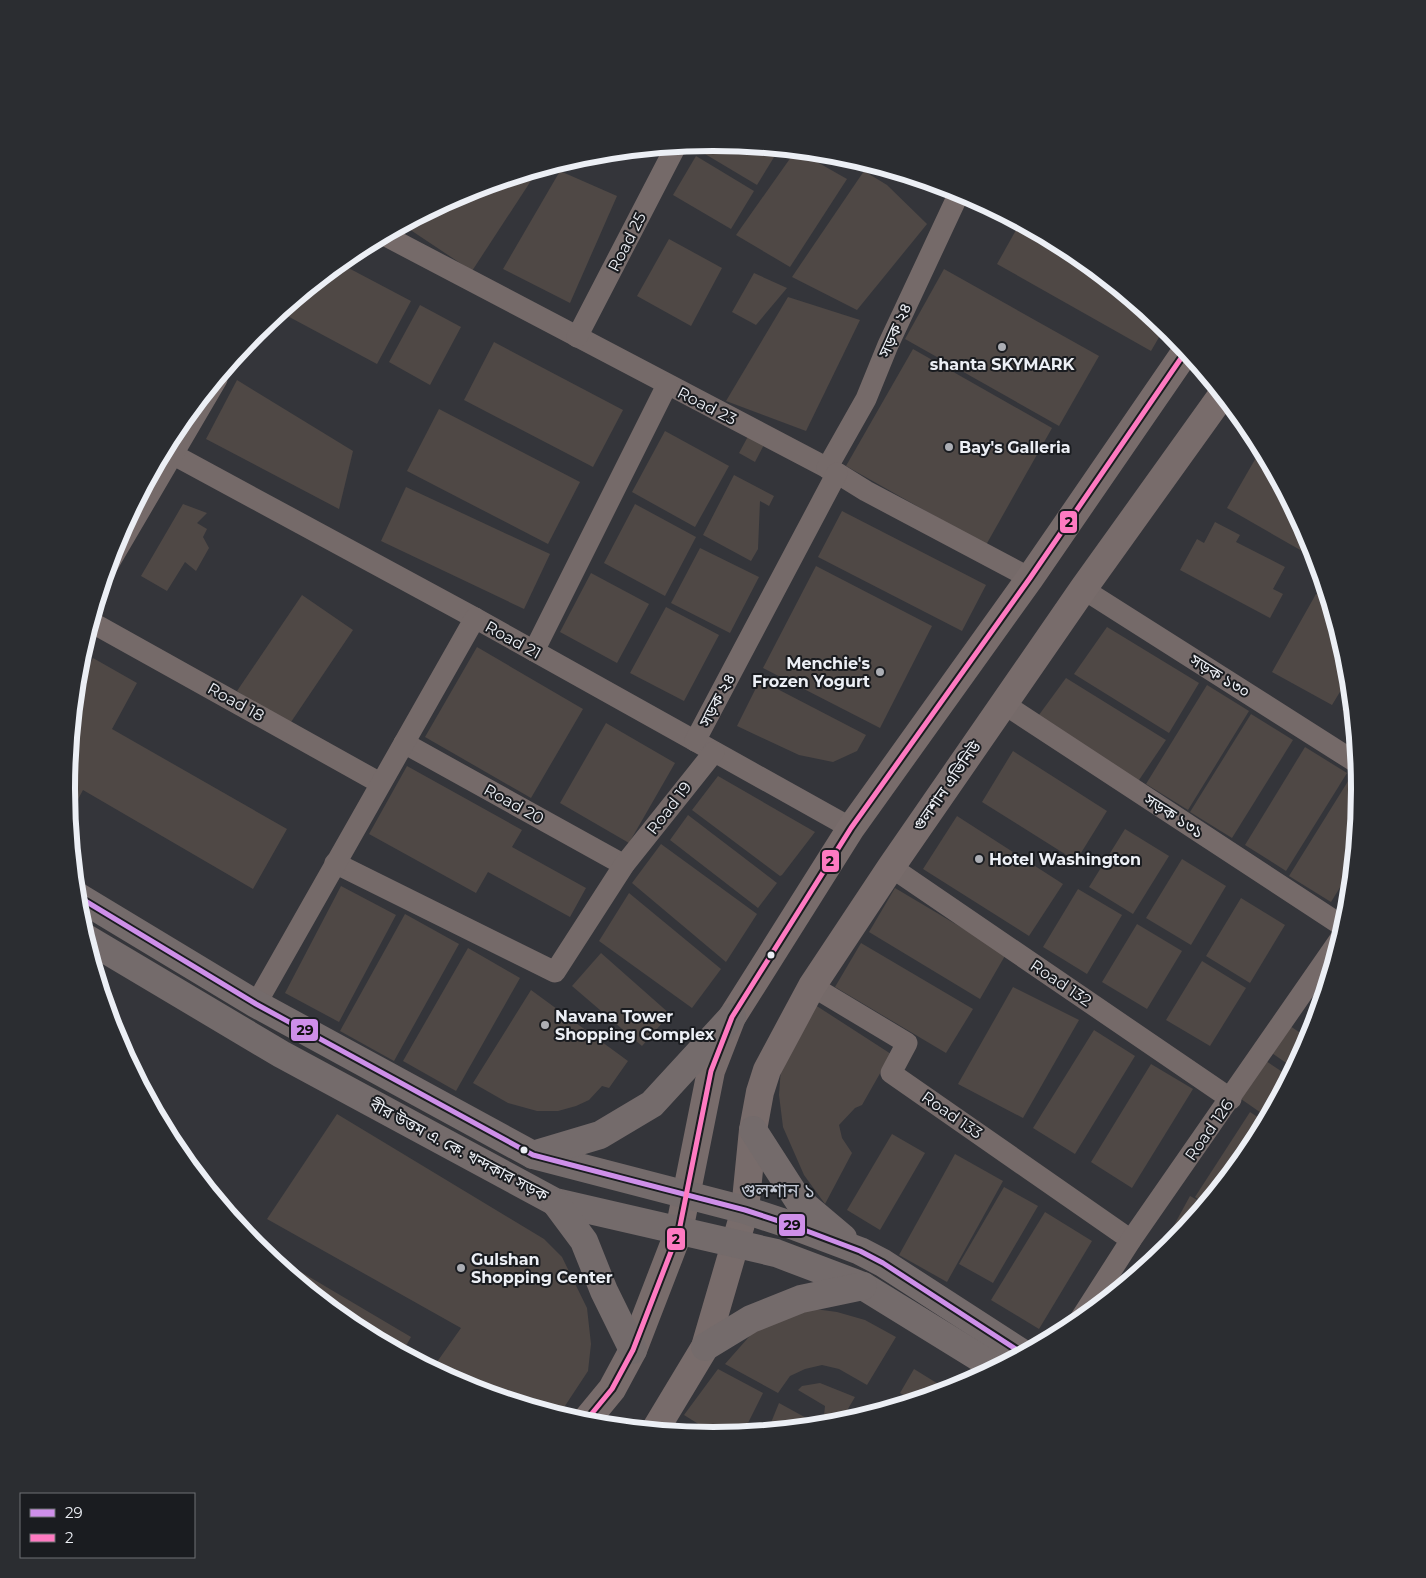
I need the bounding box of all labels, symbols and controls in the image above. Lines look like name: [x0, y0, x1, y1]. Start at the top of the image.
street label: Road 25: [604, 209, 650, 275]
street label: সড়ক ২৪: [874, 300, 915, 361]
marker: shanta SKYMARK: [996, 341, 1008, 353]
place label: shanta SKYMARK: [930, 355, 1075, 374]
street label: Road 23: [674, 383, 740, 429]
place label: Bay's Galleria: [959, 438, 1071, 457]
marker: Bay's Galleria: [943, 441, 955, 453]
line badge: 2: [1059, 510, 1078, 534]
text: 2: [1065, 513, 1073, 531]
street label: Road 21: [482, 617, 544, 663]
street label: সড়ক ১৩০: [1186, 650, 1253, 702]
place label: Menchie's Frozen Yogurt: [752, 654, 870, 691]
marker: Menchie's Frozen Yogurt: [874, 666, 886, 678]
street label: সড়ক ২৪: [695, 670, 739, 731]
street label: Road 18: [204, 679, 268, 725]
street label: গুলশান এভিনিউ: [909, 737, 985, 835]
street label: Road 19: [643, 778, 695, 838]
street label: Road 20: [481, 780, 547, 828]
street label: সড়ক ১৩১: [1140, 789, 1207, 842]
line badge: 2: [821, 849, 840, 873]
place label: Hotel Washington: [989, 850, 1141, 869]
text: 2: [826, 852, 834, 870]
marker: Hotel Washington: [973, 853, 985, 865]
unlabelled marker: [766, 950, 776, 960]
street label: Road 132: [1027, 956, 1095, 1010]
place label: Navana Tower Shopping Complex: [555, 1007, 715, 1044]
line badge: 29: [290, 1018, 319, 1042]
marker: Navana Tower Shopping Complex: [539, 1019, 551, 1031]
text: 29: [296, 1021, 314, 1039]
street label: Road 133: [918, 1087, 986, 1143]
street label: বীর উত্তম এ. কে. খন্দকার সড়ক: [366, 1094, 552, 1206]
street label: Road 126: [1181, 1095, 1237, 1164]
unlabelled marker: [519, 1145, 529, 1155]
district label: গুলশান ১: [741, 1179, 815, 1202]
line badge: 29: [778, 1213, 806, 1237]
text: 29: [783, 1216, 801, 1234]
line badge: 2: [666, 1227, 686, 1251]
text: 2: [672, 1230, 680, 1248]
place label: Gulshan Shopping Center: [471, 1250, 613, 1287]
marker: Gulshan Shopping Center: [455, 1262, 467, 1274]
legend: [20, 1493, 195, 1558]
text: 29: [65, 1503, 83, 1522]
text: 2: [65, 1528, 74, 1547]

